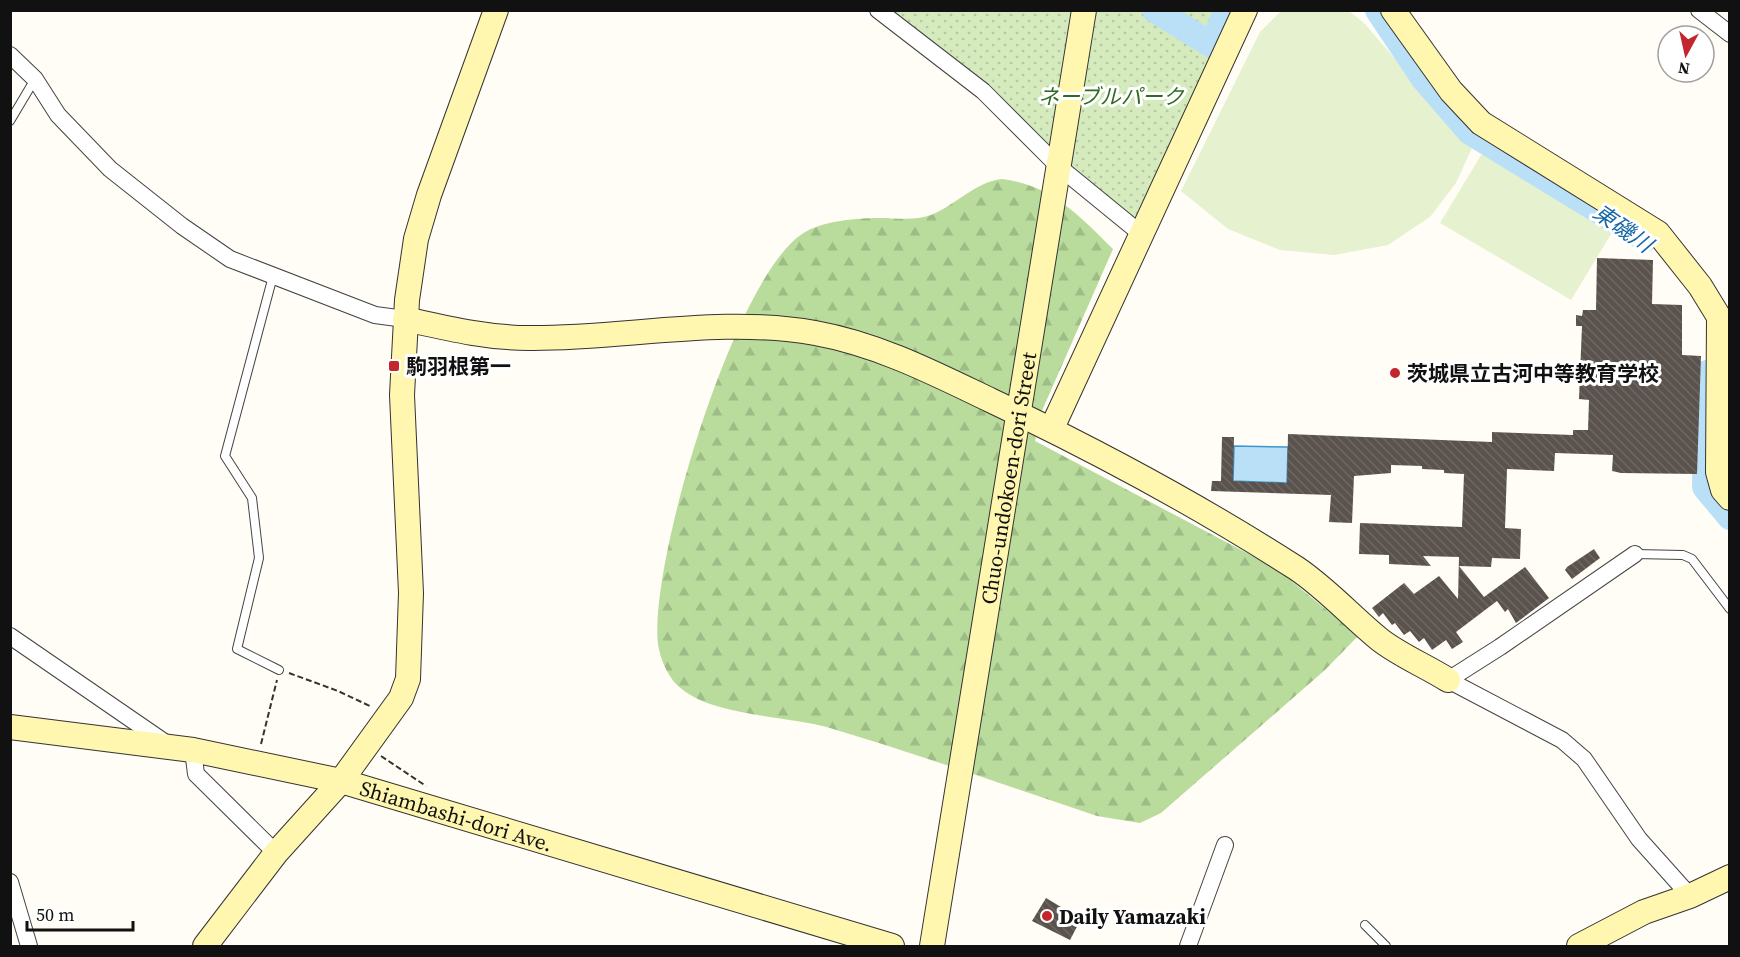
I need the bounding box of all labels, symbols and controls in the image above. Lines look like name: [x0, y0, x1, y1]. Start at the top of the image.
north arrow: [1656, 24, 1716, 84]
text: N: [1676, 57, 1691, 81]
park label: ネーブルパーク: [1038, 82, 1185, 111]
water label: 東磯川: [1587, 197, 1660, 260]
street label: Chuo-undokoen-dori Street: [973, 350, 1043, 606]
place label: 駒羽根第一: [406, 352, 511, 381]
marker: 駒羽根第一: [387, 359, 401, 373]
place label: 茨城県立古河中等教育学校: [1407, 359, 1659, 388]
marker: 茨城県立古河中等教育学校: [1388, 366, 1402, 380]
street label: Shiambashi-dori Ave.: [357, 773, 556, 858]
scale bar: [27, 894, 134, 932]
text: 50 m: [36, 902, 74, 927]
place label: Daily Yamazaki: [1059, 902, 1206, 931]
marker: Daily Yamazaki: [1040, 909, 1054, 923]

